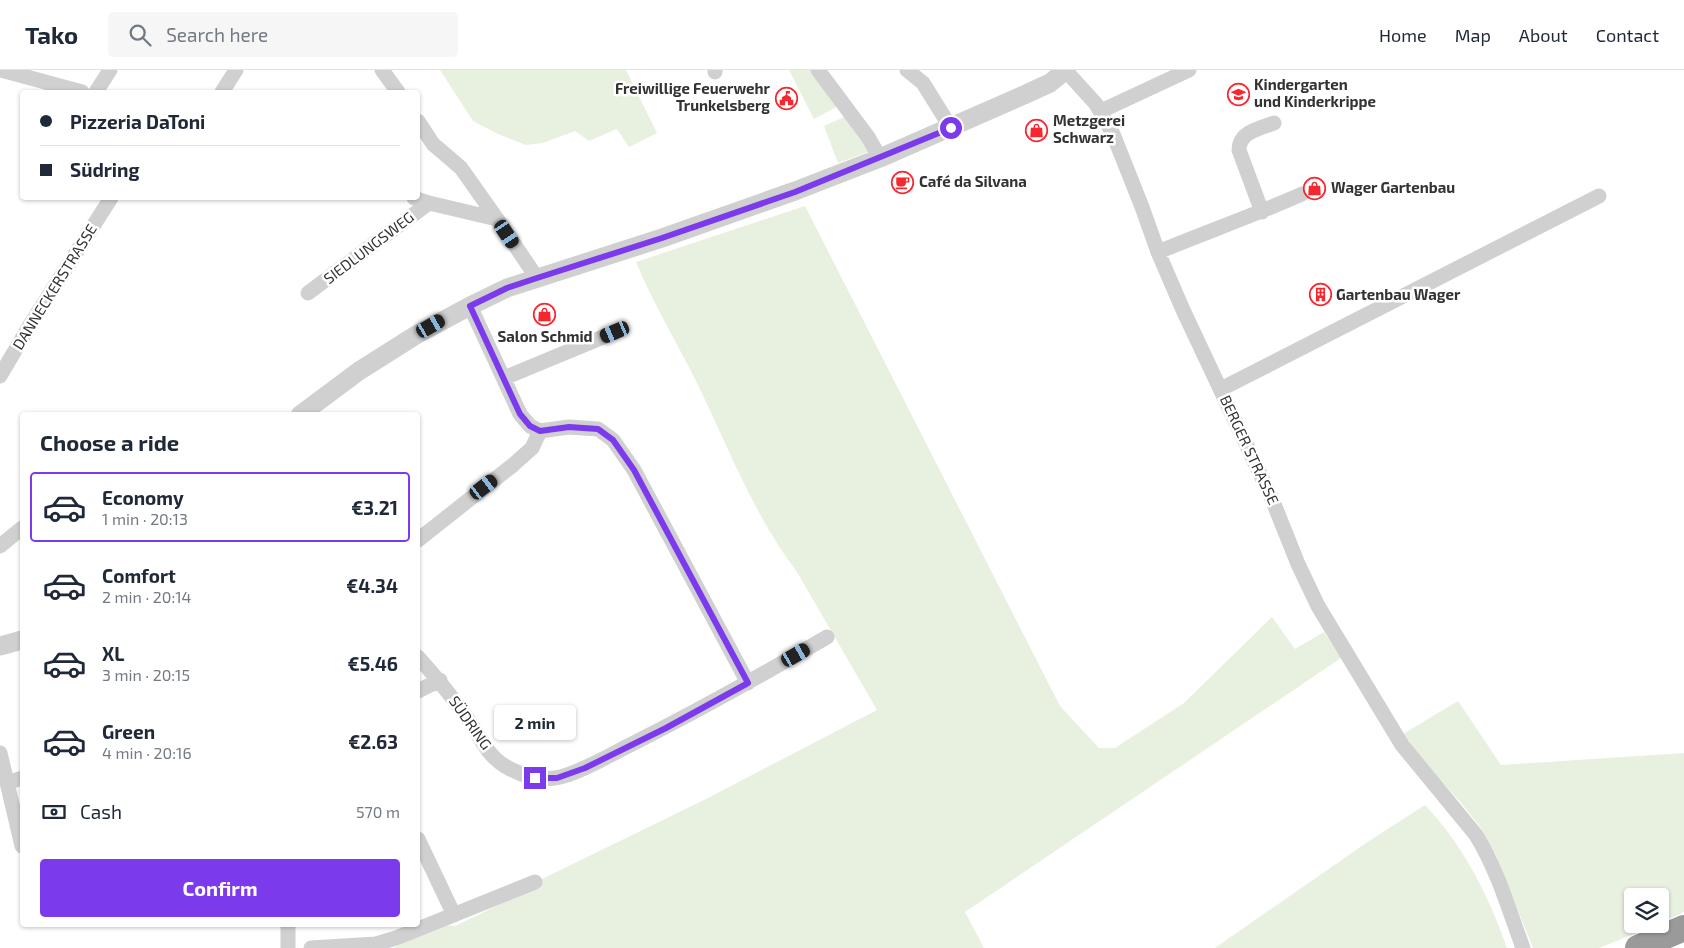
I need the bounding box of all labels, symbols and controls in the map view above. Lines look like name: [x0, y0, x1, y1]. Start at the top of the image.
search box: [108, 12, 458, 57]
text: Tako: [25, 20, 78, 49]
icon: search: [126, 21, 154, 49]
text: Search here: [166, 23, 268, 46]
text: Home: [1379, 24, 1427, 46]
text: Map: [1455, 24, 1491, 46]
text: About: [1519, 24, 1568, 46]
text: Contact: [1596, 24, 1659, 46]
place label: Kindergarten und Kinderkrippe: [1254, 75, 1376, 110]
place label: Freiwillige Feuerwehr Trunkelsberg: [615, 79, 771, 114]
school or university icon: Kindergarten und Kinderkrippe: [1226, 82, 1250, 106]
public building icon: Freiwillige Feuerwehr Trunkelsberg: [774, 86, 798, 110]
text: Pizzeria DaToni: [70, 110, 205, 133]
place label: Metzgerei Schwarz: [1053, 111, 1125, 146]
route start: [940, 117, 962, 139]
shop icon: Metzgerei Schwarz: [1025, 118, 1049, 142]
text: Südring: [70, 158, 140, 181]
cafe icon: Café da Silvana: [891, 170, 915, 194]
place label: Café da Silvana: [919, 172, 1027, 190]
shop icon: Wager Gartenbau: [1303, 176, 1327, 200]
place label: Wager Gartenbau: [1331, 178, 1455, 196]
street label: SIEDLUNGSWEG: [320, 207, 417, 287]
car: [492, 217, 521, 251]
street label: DANNECKERSTRASSE: [8, 220, 100, 353]
building icon: Gartenbau Wager: [1308, 283, 1332, 307]
place label: Gartenbau Wager: [1336, 285, 1461, 303]
shop icon: Salon Schmid: [533, 302, 557, 326]
car: [414, 312, 447, 340]
car: [598, 319, 631, 345]
place label: Salon Schmid: [497, 327, 593, 345]
street label: BERGER STRASSE: [1217, 392, 1283, 507]
text: Choose a ride: [40, 429, 179, 455]
car: [467, 472, 500, 502]
icon: car: [42, 485, 87, 530]
text: Economy: [102, 486, 184, 509]
text: €3.21: [351, 496, 398, 519]
text: 1 min · 20:13: [102, 509, 188, 528]
icon: car: [42, 563, 87, 608]
text: Comfort: [102, 564, 176, 587]
text: €4.34: [346, 574, 398, 597]
text: 2 min · 20:14: [102, 587, 191, 606]
icon: car: [42, 641, 87, 686]
car: [779, 641, 812, 669]
text: XL: [102, 642, 124, 665]
text: €5.46: [347, 652, 398, 675]
text: 3 min · 20:15: [102, 665, 190, 684]
street label: SÜDRING: [446, 692, 496, 753]
callout: 2 min: [494, 706, 576, 740]
text: 2 min: [515, 713, 555, 732]
icon: car: [42, 719, 87, 764]
text: Green: [102, 720, 155, 743]
text: €2.63: [348, 730, 398, 753]
text: 4 min · 20:16: [102, 743, 192, 762]
route end: [524, 767, 546, 789]
icon: cash: [40, 798, 68, 826]
text: Cash: [80, 800, 122, 823]
text: 570 m: [356, 802, 400, 821]
button: Confirm: [40, 859, 400, 917]
map controls: [1624, 888, 1669, 933]
button: layers: [1624, 888, 1669, 933]

